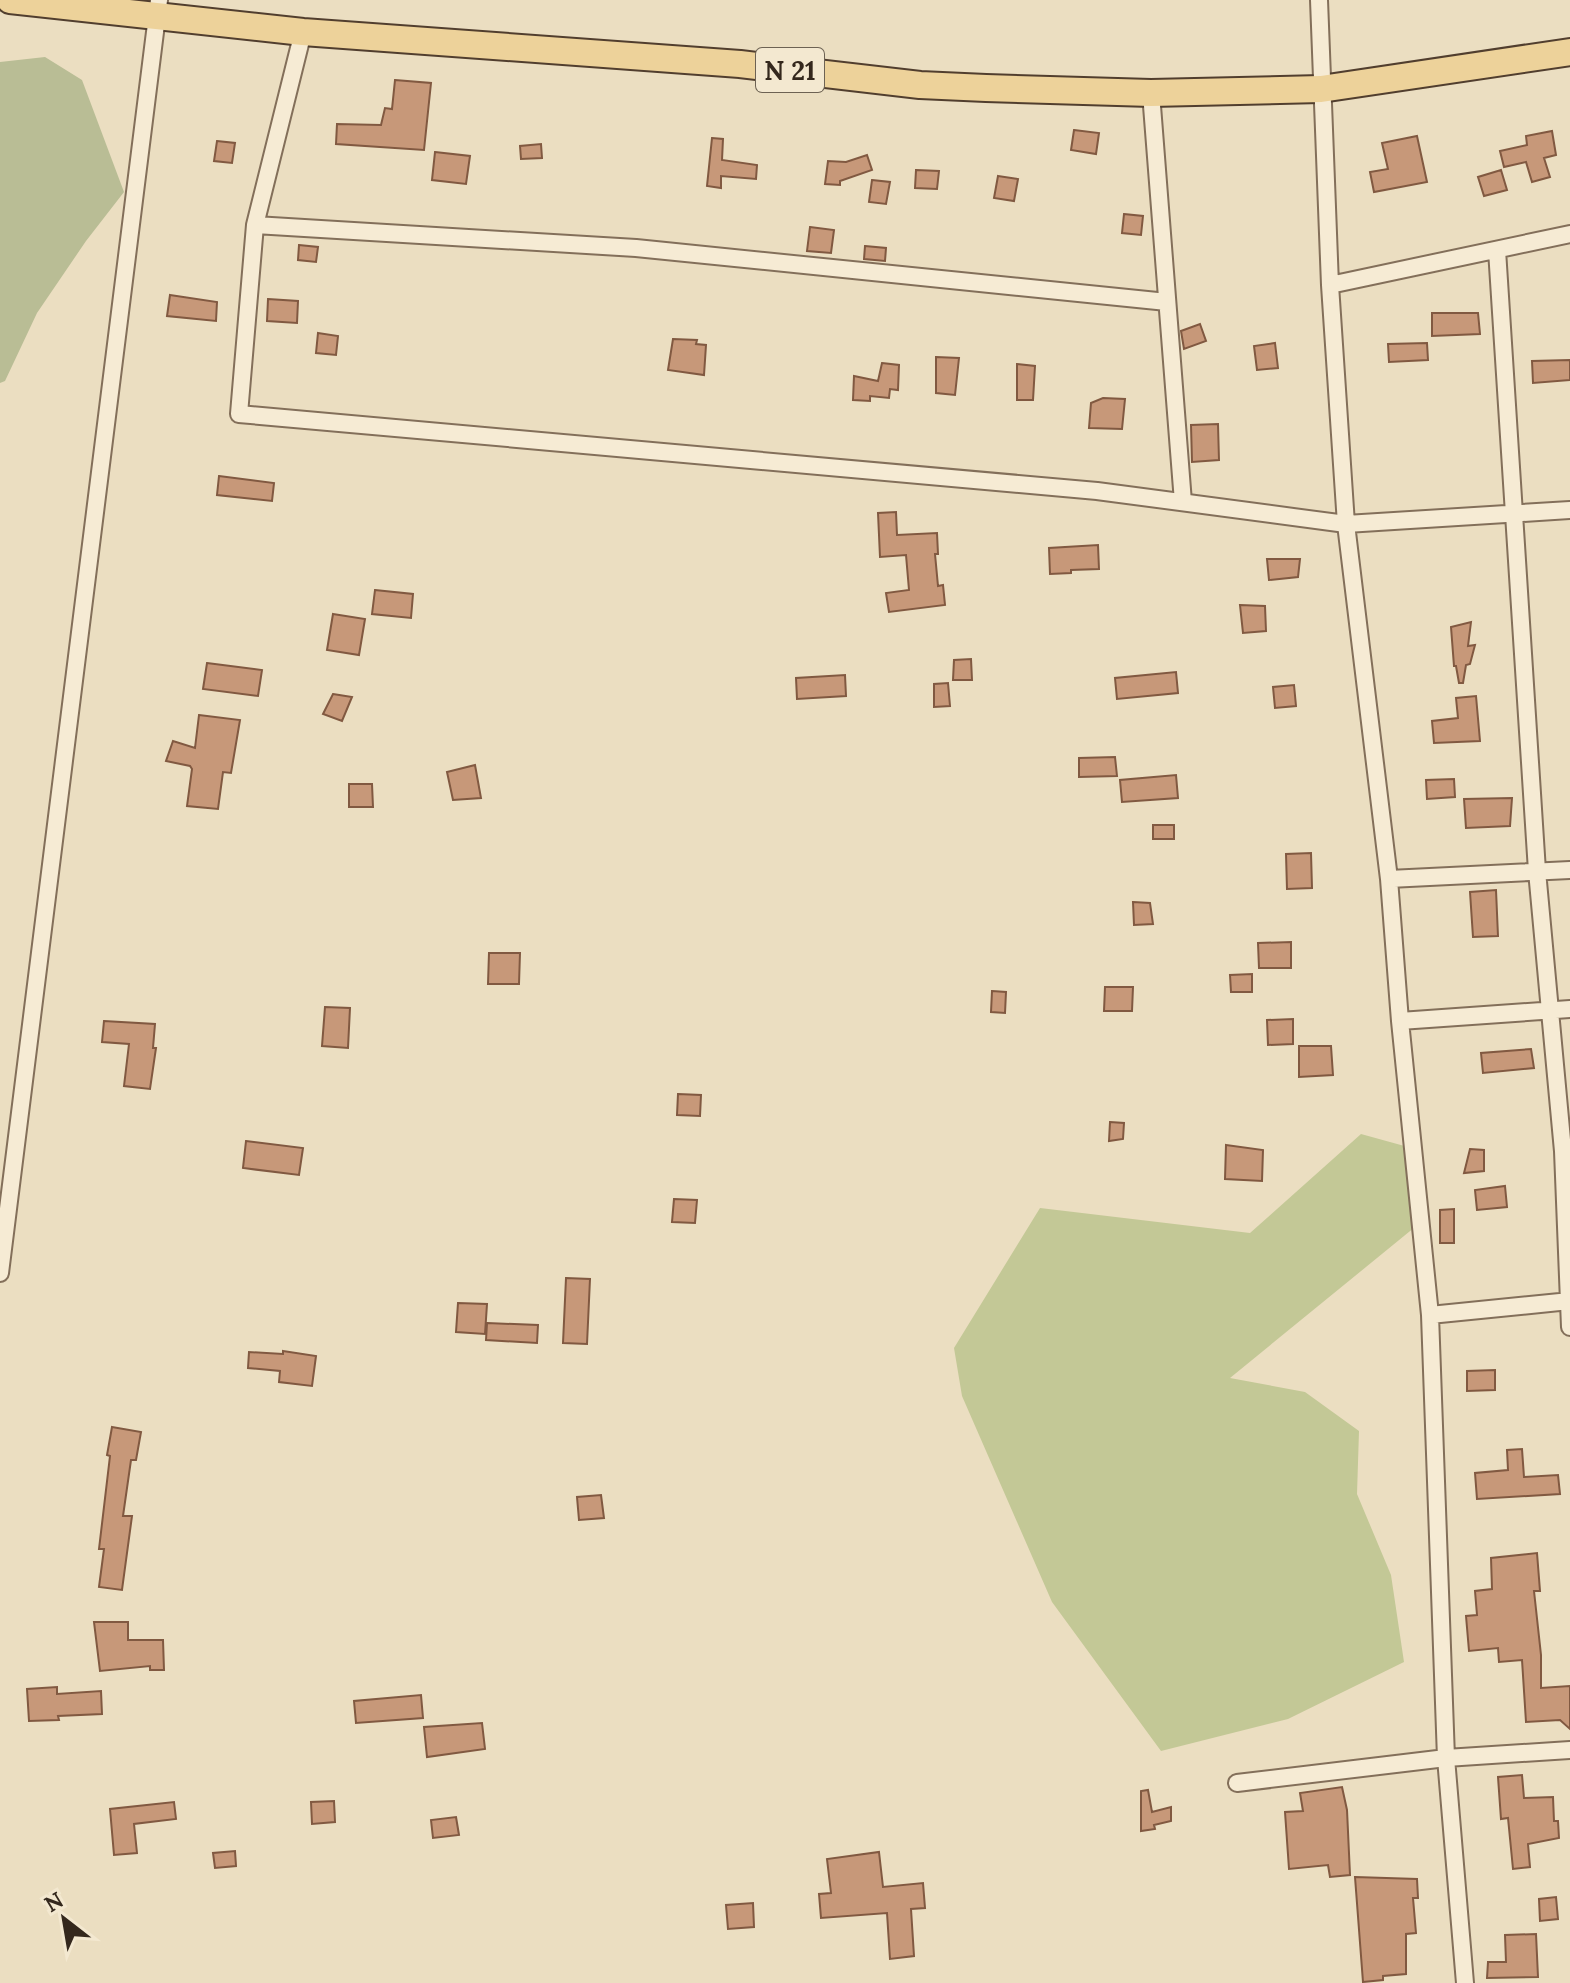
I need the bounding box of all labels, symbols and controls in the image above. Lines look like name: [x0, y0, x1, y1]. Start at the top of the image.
road number: N 21: [756, 48, 824, 92]
north arrow: [24, 1879, 104, 1959]
text: N: [39, 1885, 68, 1918]

